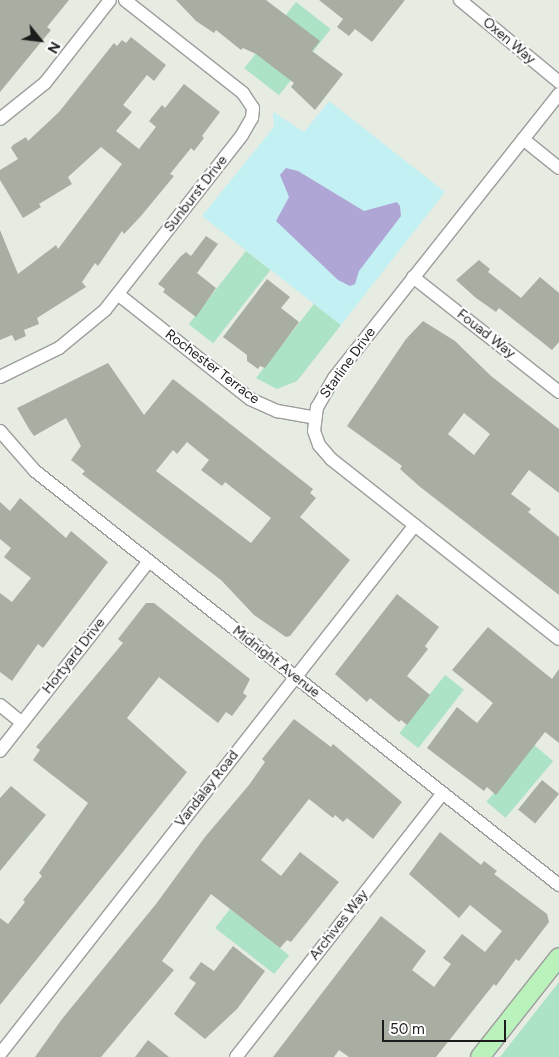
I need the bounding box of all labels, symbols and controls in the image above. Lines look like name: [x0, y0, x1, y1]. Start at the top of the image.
street label: Oxen Way: [479, 14, 539, 68]
north arrow: [15, 15, 65, 65]
text: N: [44, 39, 64, 56]
street label: Sunburst Drive: [161, 152, 231, 236]
street label: Fouad Way: [453, 306, 519, 362]
street label: Starline Drive: [317, 324, 379, 402]
street label: Rochester Terrace: [161, 326, 263, 408]
street label: Hortyard Drive: [39, 615, 109, 697]
street label: Midnight Avenue: [229, 623, 323, 701]
street label: Vandalay Road: [172, 747, 242, 831]
street label: Archives Way: [306, 886, 372, 964]
scale bar: [384, 1010, 508, 1042]
text: 50 m: [390, 1020, 425, 1038]

